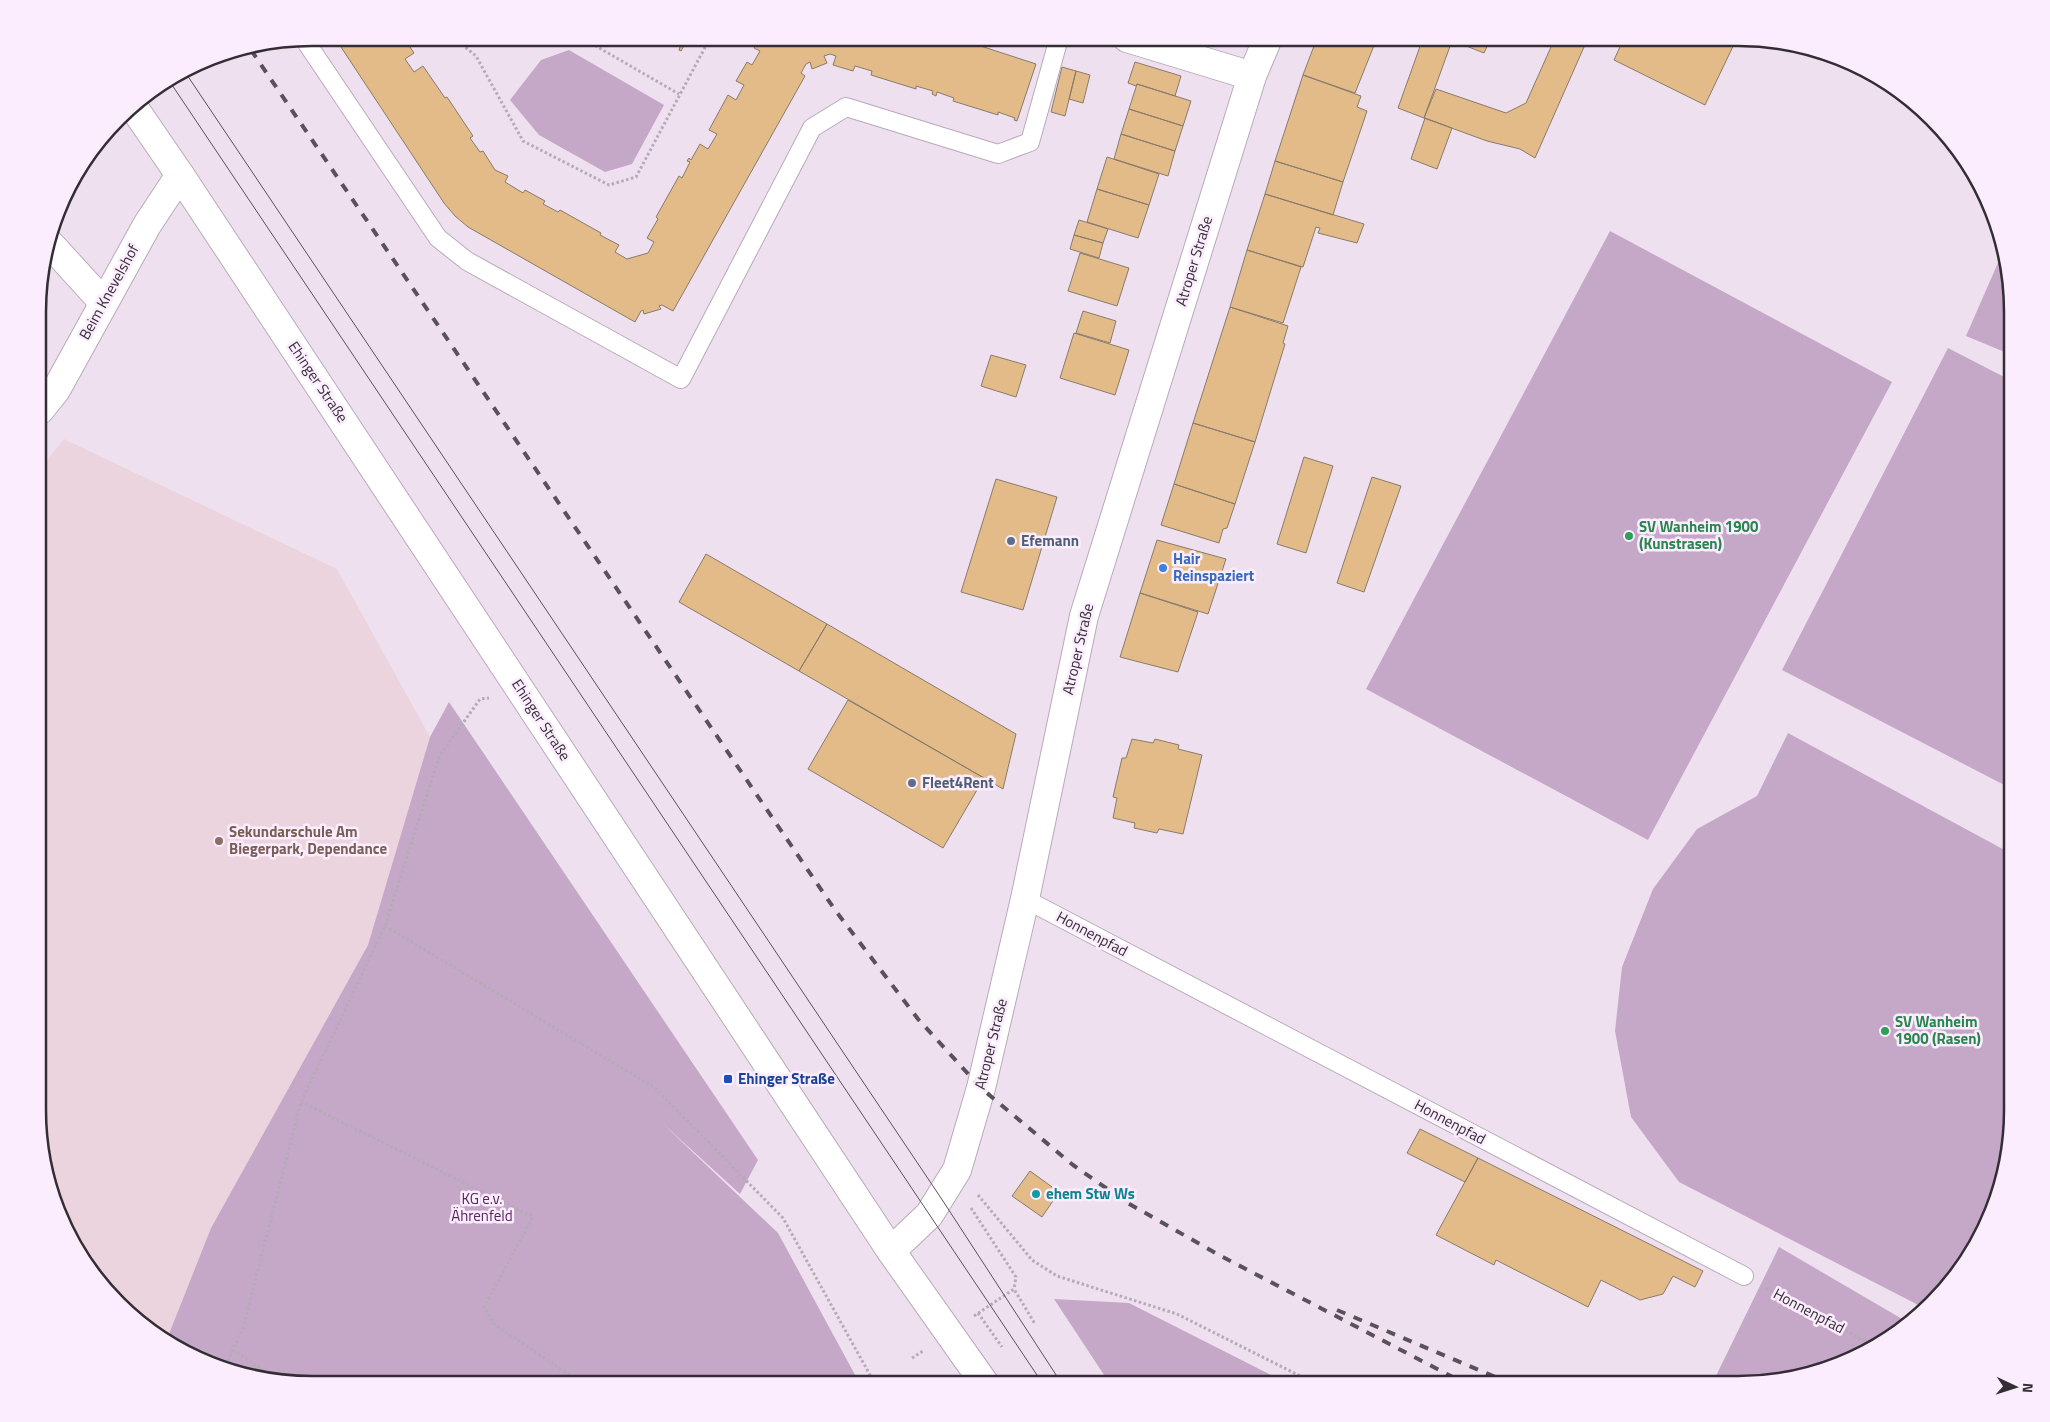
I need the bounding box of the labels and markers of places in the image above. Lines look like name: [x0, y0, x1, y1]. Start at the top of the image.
place label: SV Wanheim 1900 (Kunstrasen): [1639, 515, 1759, 555]
place label: Efemann: [1021, 529, 1079, 552]
marker: SV Wanheim 1900 (Kunstrasen): [1623, 530, 1635, 542]
marker: Efemann: [1005, 535, 1017, 547]
place label: Hair Reinspaziert: [1173, 547, 1255, 587]
marker: Hair Reinspaziert: [1157, 562, 1169, 574]
place label: Fleet4Rent: [922, 771, 994, 794]
marker: Fleet4Rent: [906, 777, 918, 789]
place label: Sekundarschule Am Biegerpark, Dependance: [229, 820, 387, 860]
marker: Sekundarschule Am Biegerpark, Dependance: [213, 835, 225, 847]
place label: SV Wanheim 1900 (Rasen): [1895, 1010, 1981, 1050]
marker: SV Wanheim 1900 (Rasen): [1879, 1025, 1891, 1037]
place label: Ehinger Straße: [738, 1067, 835, 1090]
marker: Ehinger Straße: [722, 1073, 734, 1085]
place label: ehem Stw Ws: [1046, 1182, 1135, 1205]
marker: ehem Stw Ws: [1030, 1188, 1042, 1200]

